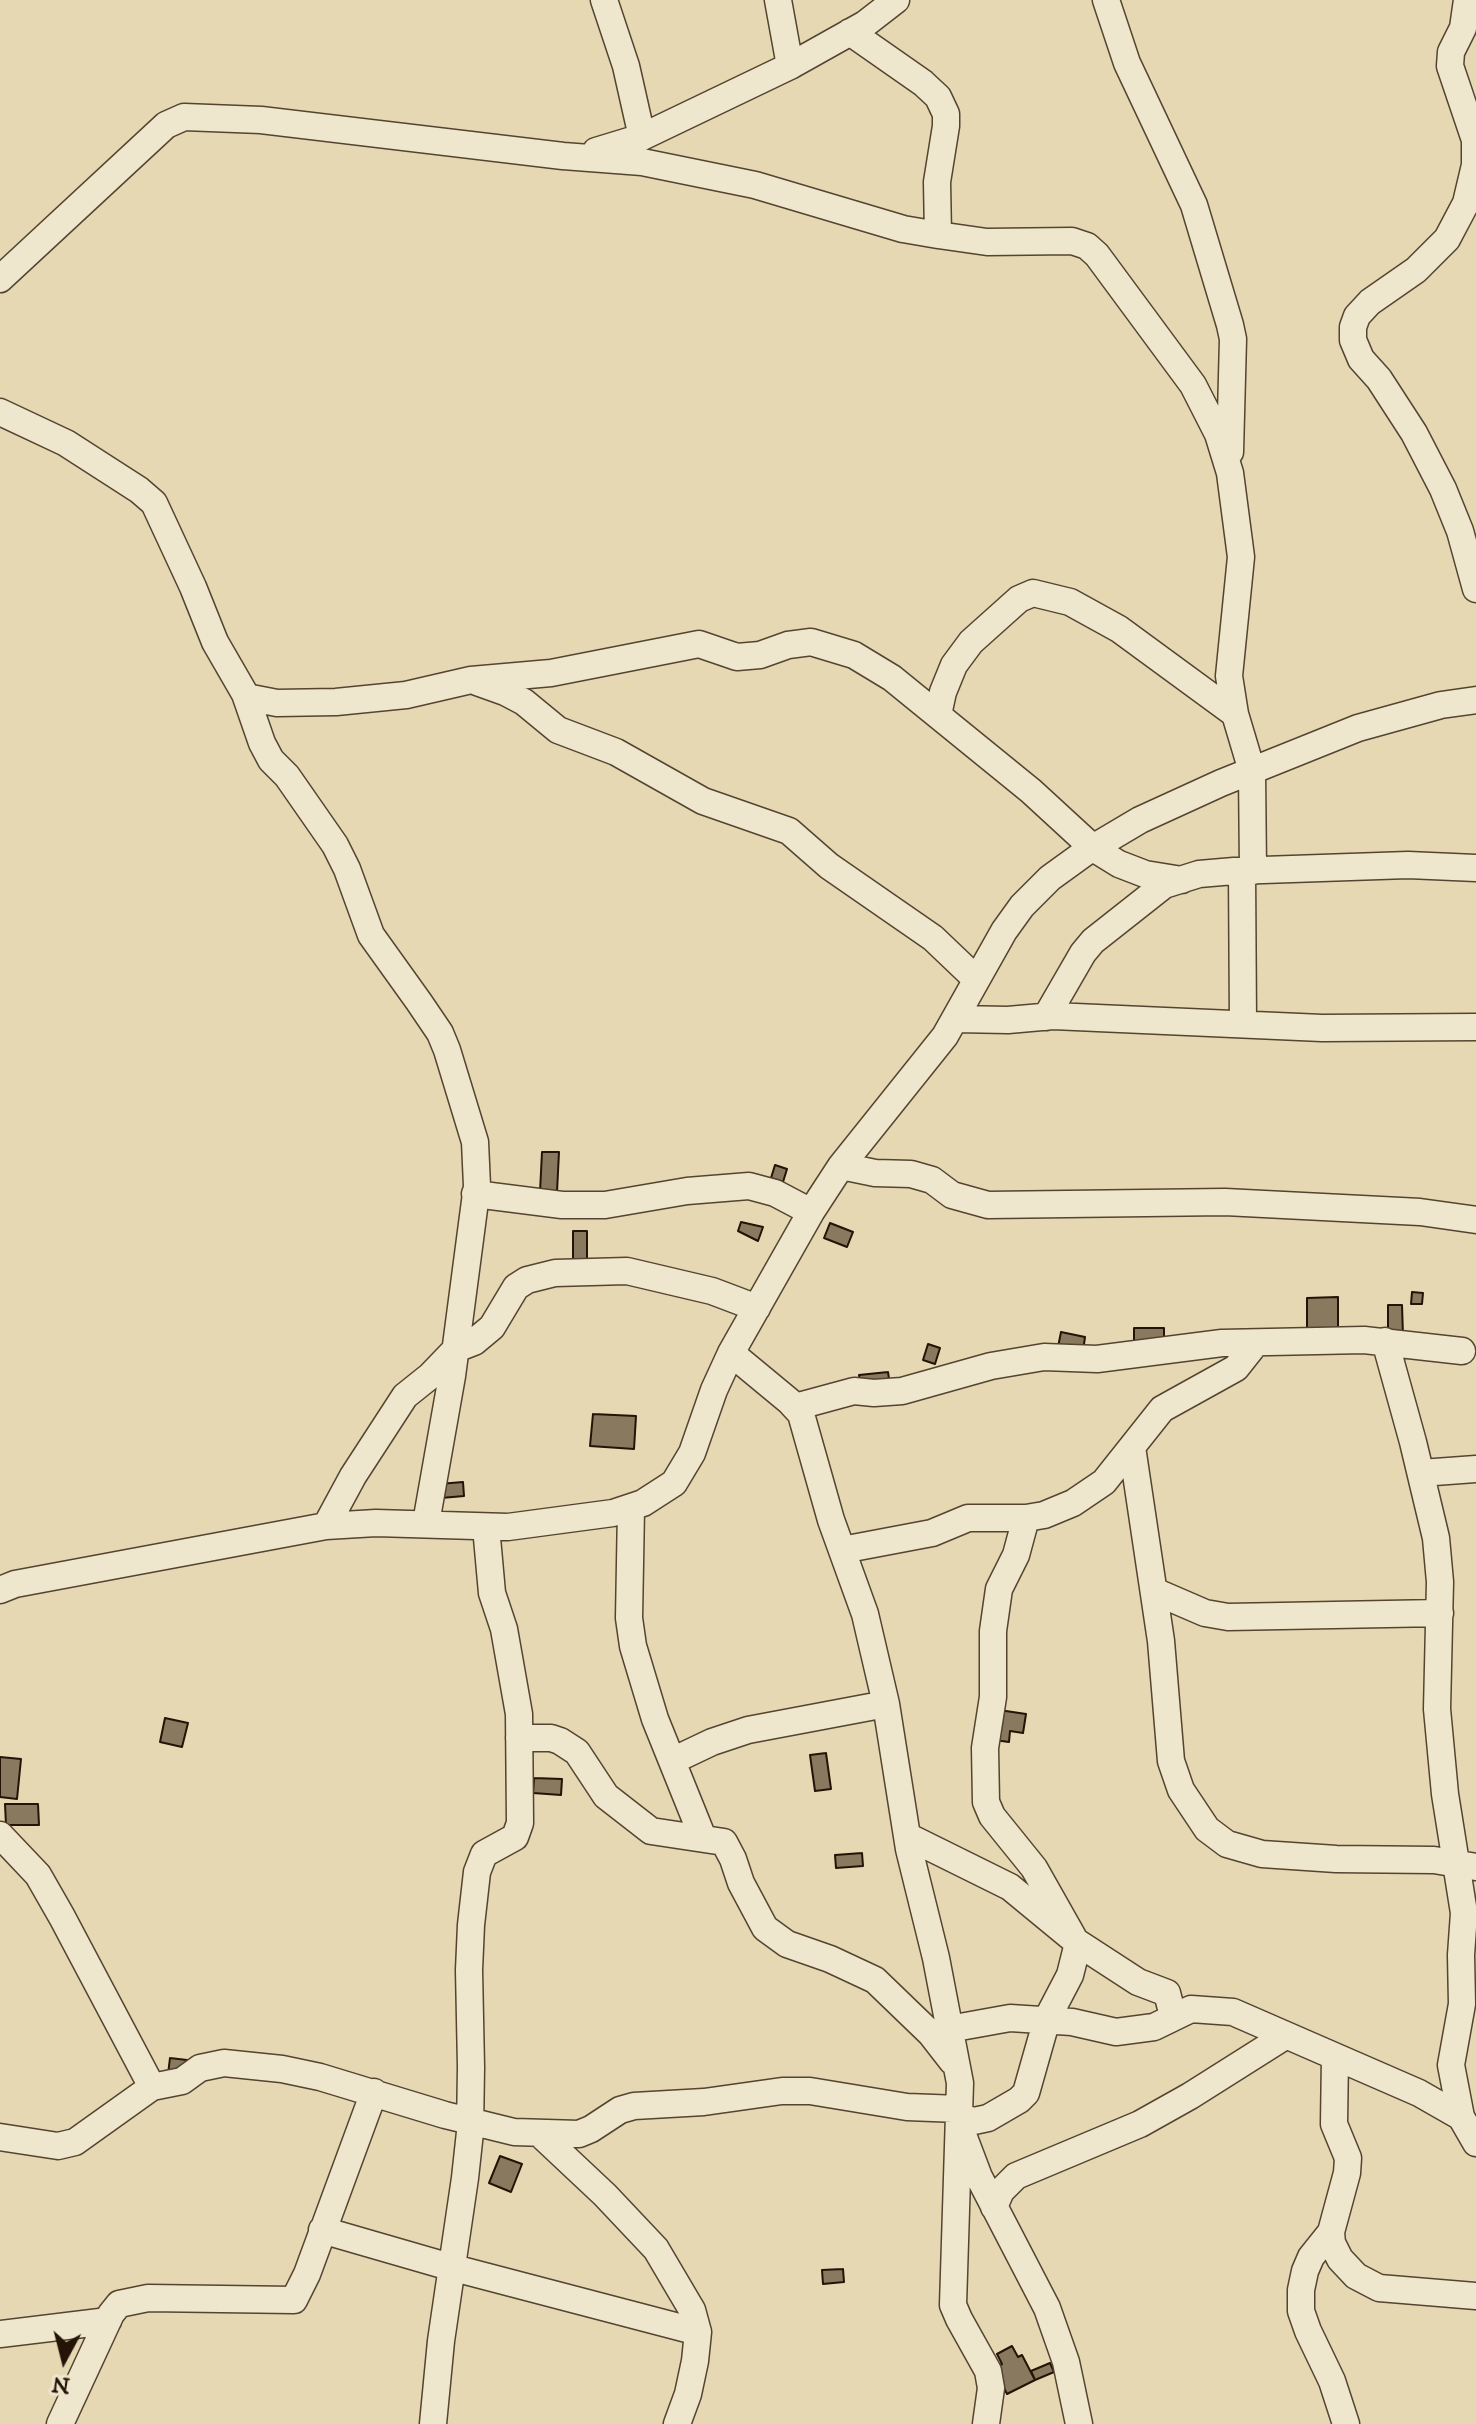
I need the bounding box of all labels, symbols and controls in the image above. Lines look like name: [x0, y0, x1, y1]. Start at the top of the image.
north arrow: [24, 2320, 104, 2400]
text: N: [50, 2370, 72, 2399]

